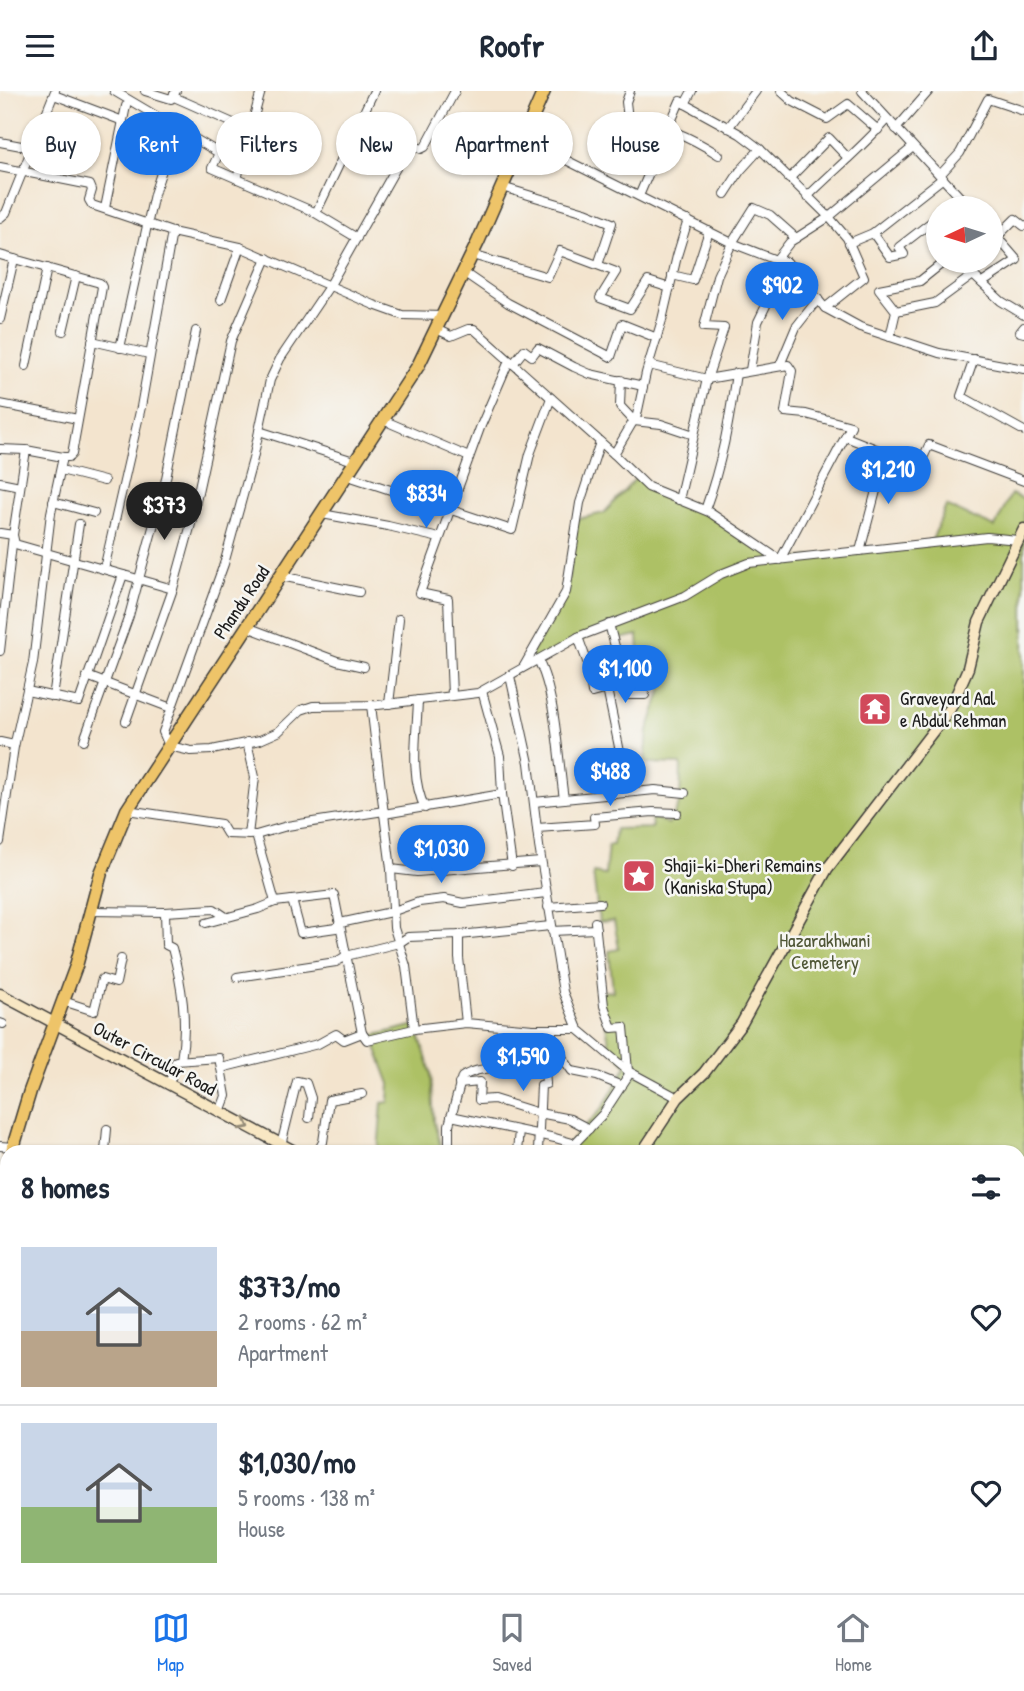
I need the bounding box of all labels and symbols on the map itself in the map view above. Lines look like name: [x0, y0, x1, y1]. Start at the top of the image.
north arrow: [926, 196, 1003, 273]
pin: $902: [741, 263, 823, 322]
pin: $1,210: [831, 447, 945, 506]
pin: $834: [385, 471, 467, 530]
pin: $373: [123, 483, 205, 542]
street label: Phandu Road: [207, 560, 275, 644]
pin: $1,100: [568, 645, 682, 705]
place label: Graveyard Aal e Abdul Rehman: [900, 685, 1007, 733]
temple icon: Graveyard Aal e Abdul Rehman: [856, 690, 894, 728]
pin: $488: [569, 749, 651, 808]
pin: $1,030: [384, 825, 498, 885]
place label: Shaji-ki-Dheri Remains (Kaniska Stupa): [664, 852, 822, 900]
place icon: Shaji-ki-Dheri Remains (Kaniska Stupa): [620, 857, 658, 895]
park label: Hazarakhwani Cemetery: [779, 927, 871, 975]
street label: Outer Circular Road: [89, 1015, 222, 1102]
pin: $1,590: [466, 1033, 580, 1093]
one-way arrow: [237, 1117, 250, 1130]

